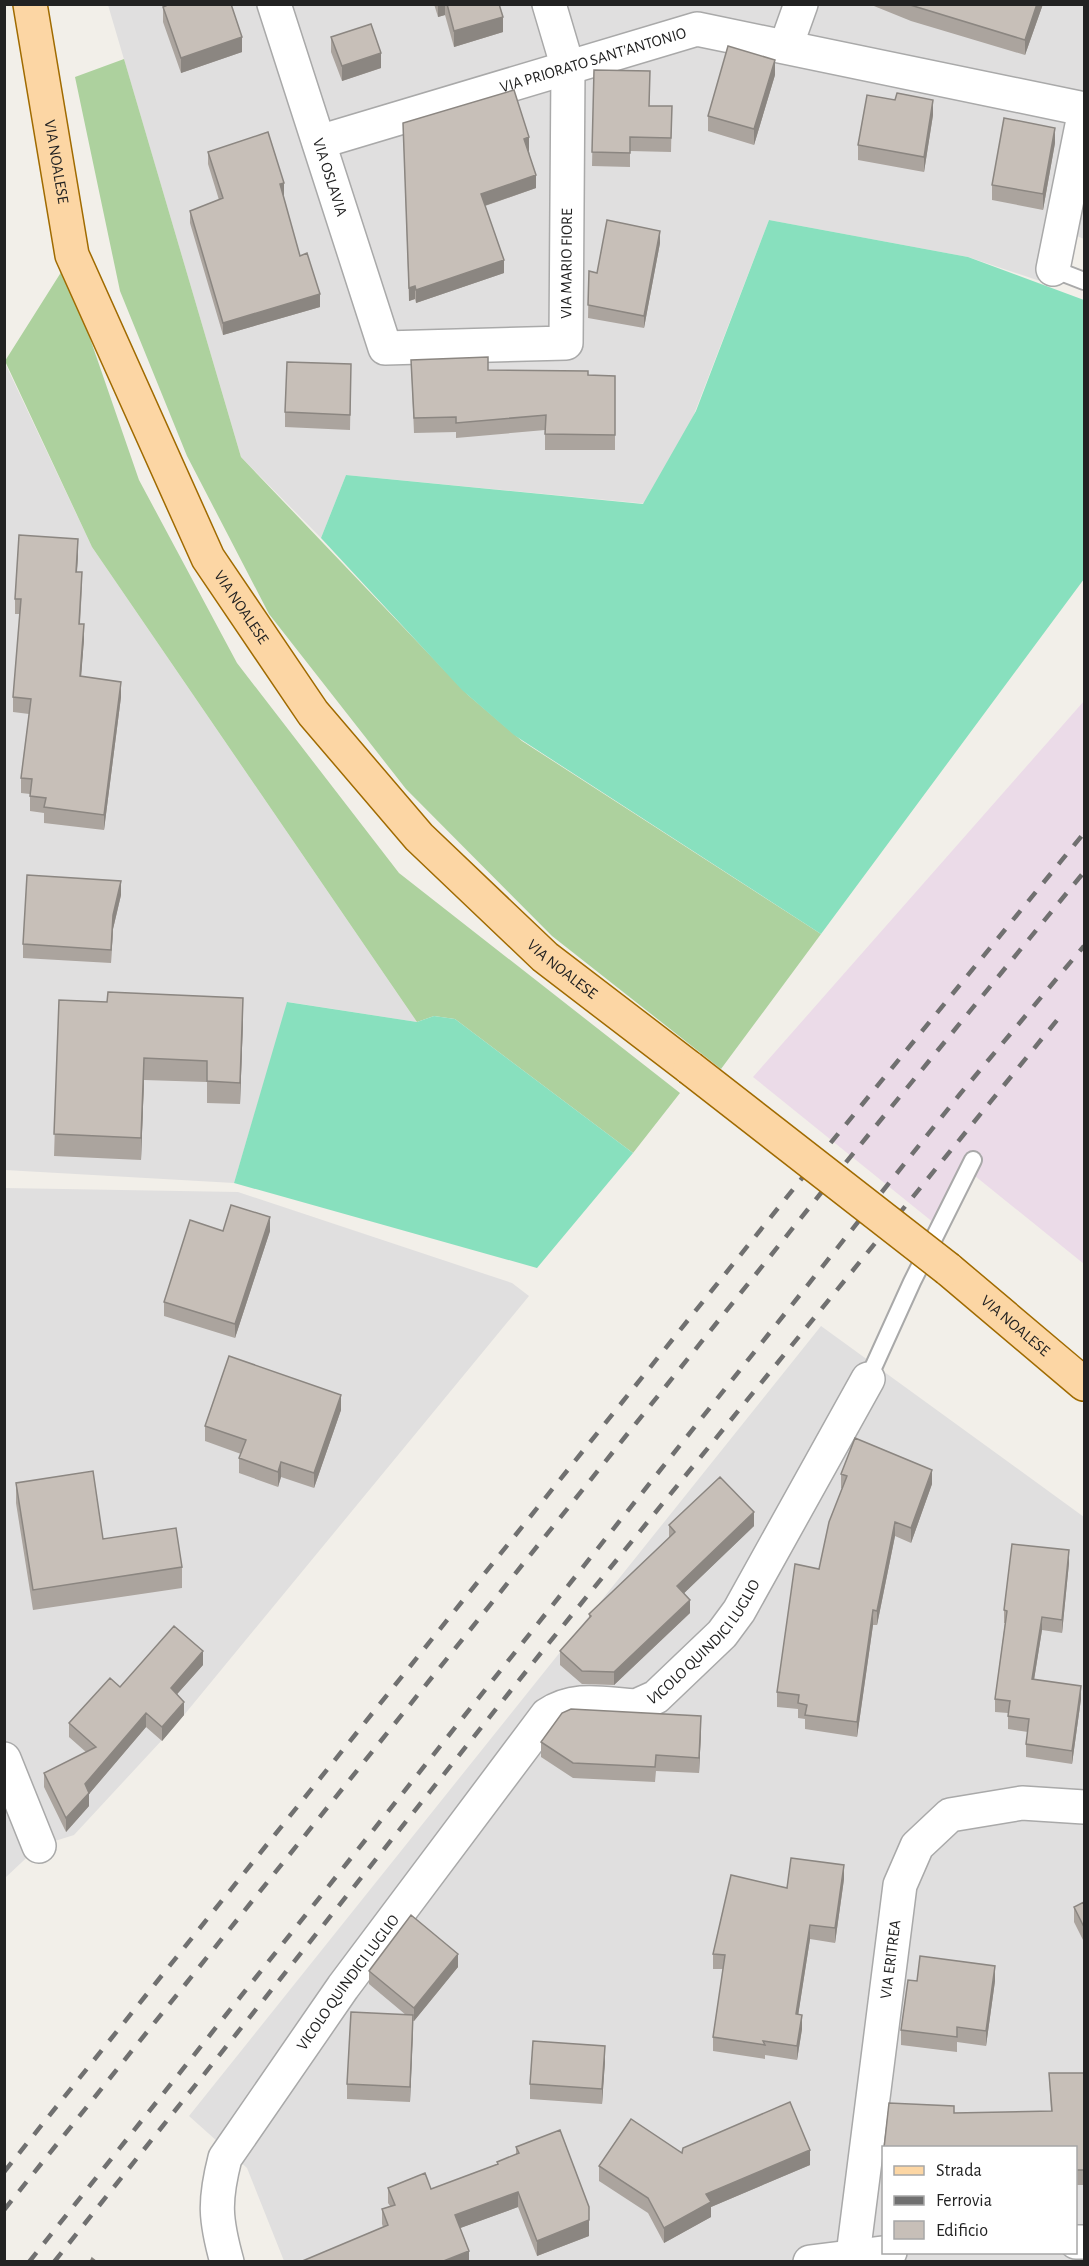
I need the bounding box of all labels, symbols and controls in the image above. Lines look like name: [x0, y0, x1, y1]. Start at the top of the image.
street label: VIA PRIORATO SANT'ANTONIO: [498, 25, 688, 95]
street label: VIA NOALESE: [42, 119, 71, 205]
street label: VIA OSLAVIA: [310, 136, 350, 218]
street label: VIA MARIO FIORE: [558, 208, 575, 319]
street label: VIA NOALESE: [211, 568, 272, 647]
street label: VIA NOALESE: [524, 937, 600, 1002]
street label: VIA NOALESE: [978, 1292, 1053, 1359]
street label: VICOLO QUINDICI LUGLIO: [645, 1577, 763, 1708]
street label: VICOLO QUINDICI LUGLIO: [294, 1912, 402, 2053]
street label: VIA ERITREA: [878, 1919, 904, 2000]
legend: [882, 2146, 1077, 2254]
text: Strada: [936, 2162, 982, 2180]
text: Ferrovia: [936, 2192, 992, 2210]
text: Edificio: [936, 2222, 988, 2240]

